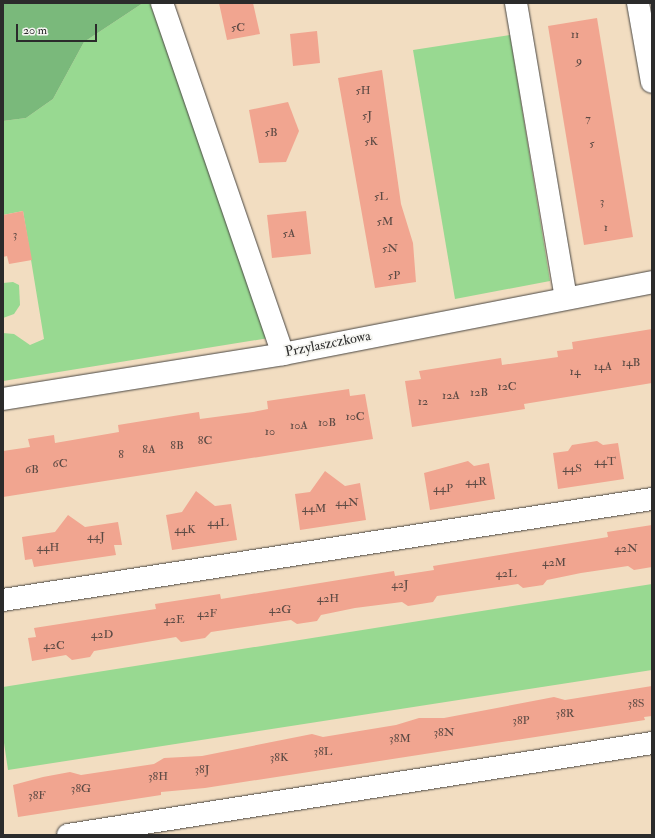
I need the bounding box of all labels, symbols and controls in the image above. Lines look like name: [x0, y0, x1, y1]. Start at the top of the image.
scale bar: [18, 16, 99, 42]
house number: 5C: [231, 21, 245, 35]
text: 20 m: [23, 23, 47, 38]
house number: 11: [571, 28, 579, 42]
house number: 9: [576, 54, 582, 68]
house number: 5H: [355, 84, 371, 98]
house number: 5J: [362, 109, 372, 123]
house number: 7: [585, 112, 591, 126]
house number: 5B: [264, 126, 278, 140]
house number: 5K: [364, 135, 378, 149]
house number: 5: [589, 137, 595, 151]
house number: 5L: [374, 190, 388, 204]
house number: 3: [600, 195, 604, 209]
house number: 5M: [377, 215, 393, 229]
house number: 1: [604, 221, 608, 235]
house number: 5A: [283, 227, 295, 241]
house number: 3: [13, 228, 17, 242]
house number: 5N: [382, 242, 398, 256]
house number: 5P: [388, 269, 400, 283]
street label: Przylaszczkowa: [284, 327, 372, 361]
house number: 14B: [622, 356, 640, 370]
house number: 14A: [594, 360, 612, 374]
house number: 14: [570, 365, 580, 379]
house number: 12C: [497, 380, 517, 394]
house number: 12B: [470, 386, 488, 400]
house number: 12A: [442, 389, 460, 403]
house number: 12: [418, 395, 428, 409]
house number: 10C: [345, 410, 365, 424]
house number: 10B: [318, 416, 336, 430]
house number: 10A: [290, 419, 308, 433]
house number: 10: [265, 425, 275, 439]
house number: 8C: [198, 434, 212, 448]
house number: 8B: [170, 439, 184, 453]
house number: 8A: [142, 443, 156, 457]
house number: 8: [118, 448, 124, 462]
house number: 44T: [594, 455, 616, 469]
house number: 6C: [53, 457, 67, 471]
house number: 44S: [562, 462, 582, 476]
house number: 6B: [25, 463, 39, 477]
house number: 44R: [465, 475, 487, 489]
house number: 44P: [433, 482, 453, 496]
house number: 44N: [335, 496, 359, 510]
house number: 44M: [302, 502, 326, 516]
house number: 44L: [207, 516, 229, 530]
house number: 44K: [174, 523, 196, 537]
house number: 44J: [87, 530, 105, 544]
house number: 44H: [37, 541, 59, 555]
house number: 42N: [614, 542, 638, 556]
house number: 42M: [542, 556, 566, 570]
house number: 42L: [495, 567, 517, 581]
house number: 42J: [391, 578, 409, 592]
house number: 42H: [317, 592, 339, 606]
house number: 42G: [269, 603, 291, 617]
house number: 42F: [197, 607, 217, 621]
house number: 42E: [163, 613, 185, 627]
house number: 42D: [91, 628, 113, 642]
house number: 42C: [43, 639, 65, 653]
house number: 38S: [628, 697, 644, 711]
house number: 38R: [556, 707, 574, 721]
house number: 38P: [512, 714, 530, 728]
house number: 38N: [434, 726, 454, 740]
house number: 38M: [389, 732, 411, 746]
house number: 38L: [314, 745, 332, 759]
house number: 38K: [270, 751, 288, 765]
house number: 38J: [194, 763, 210, 777]
house number: 38H: [148, 770, 168, 784]
house number: 38G: [71, 782, 91, 796]
house number: 38F: [28, 789, 46, 803]

